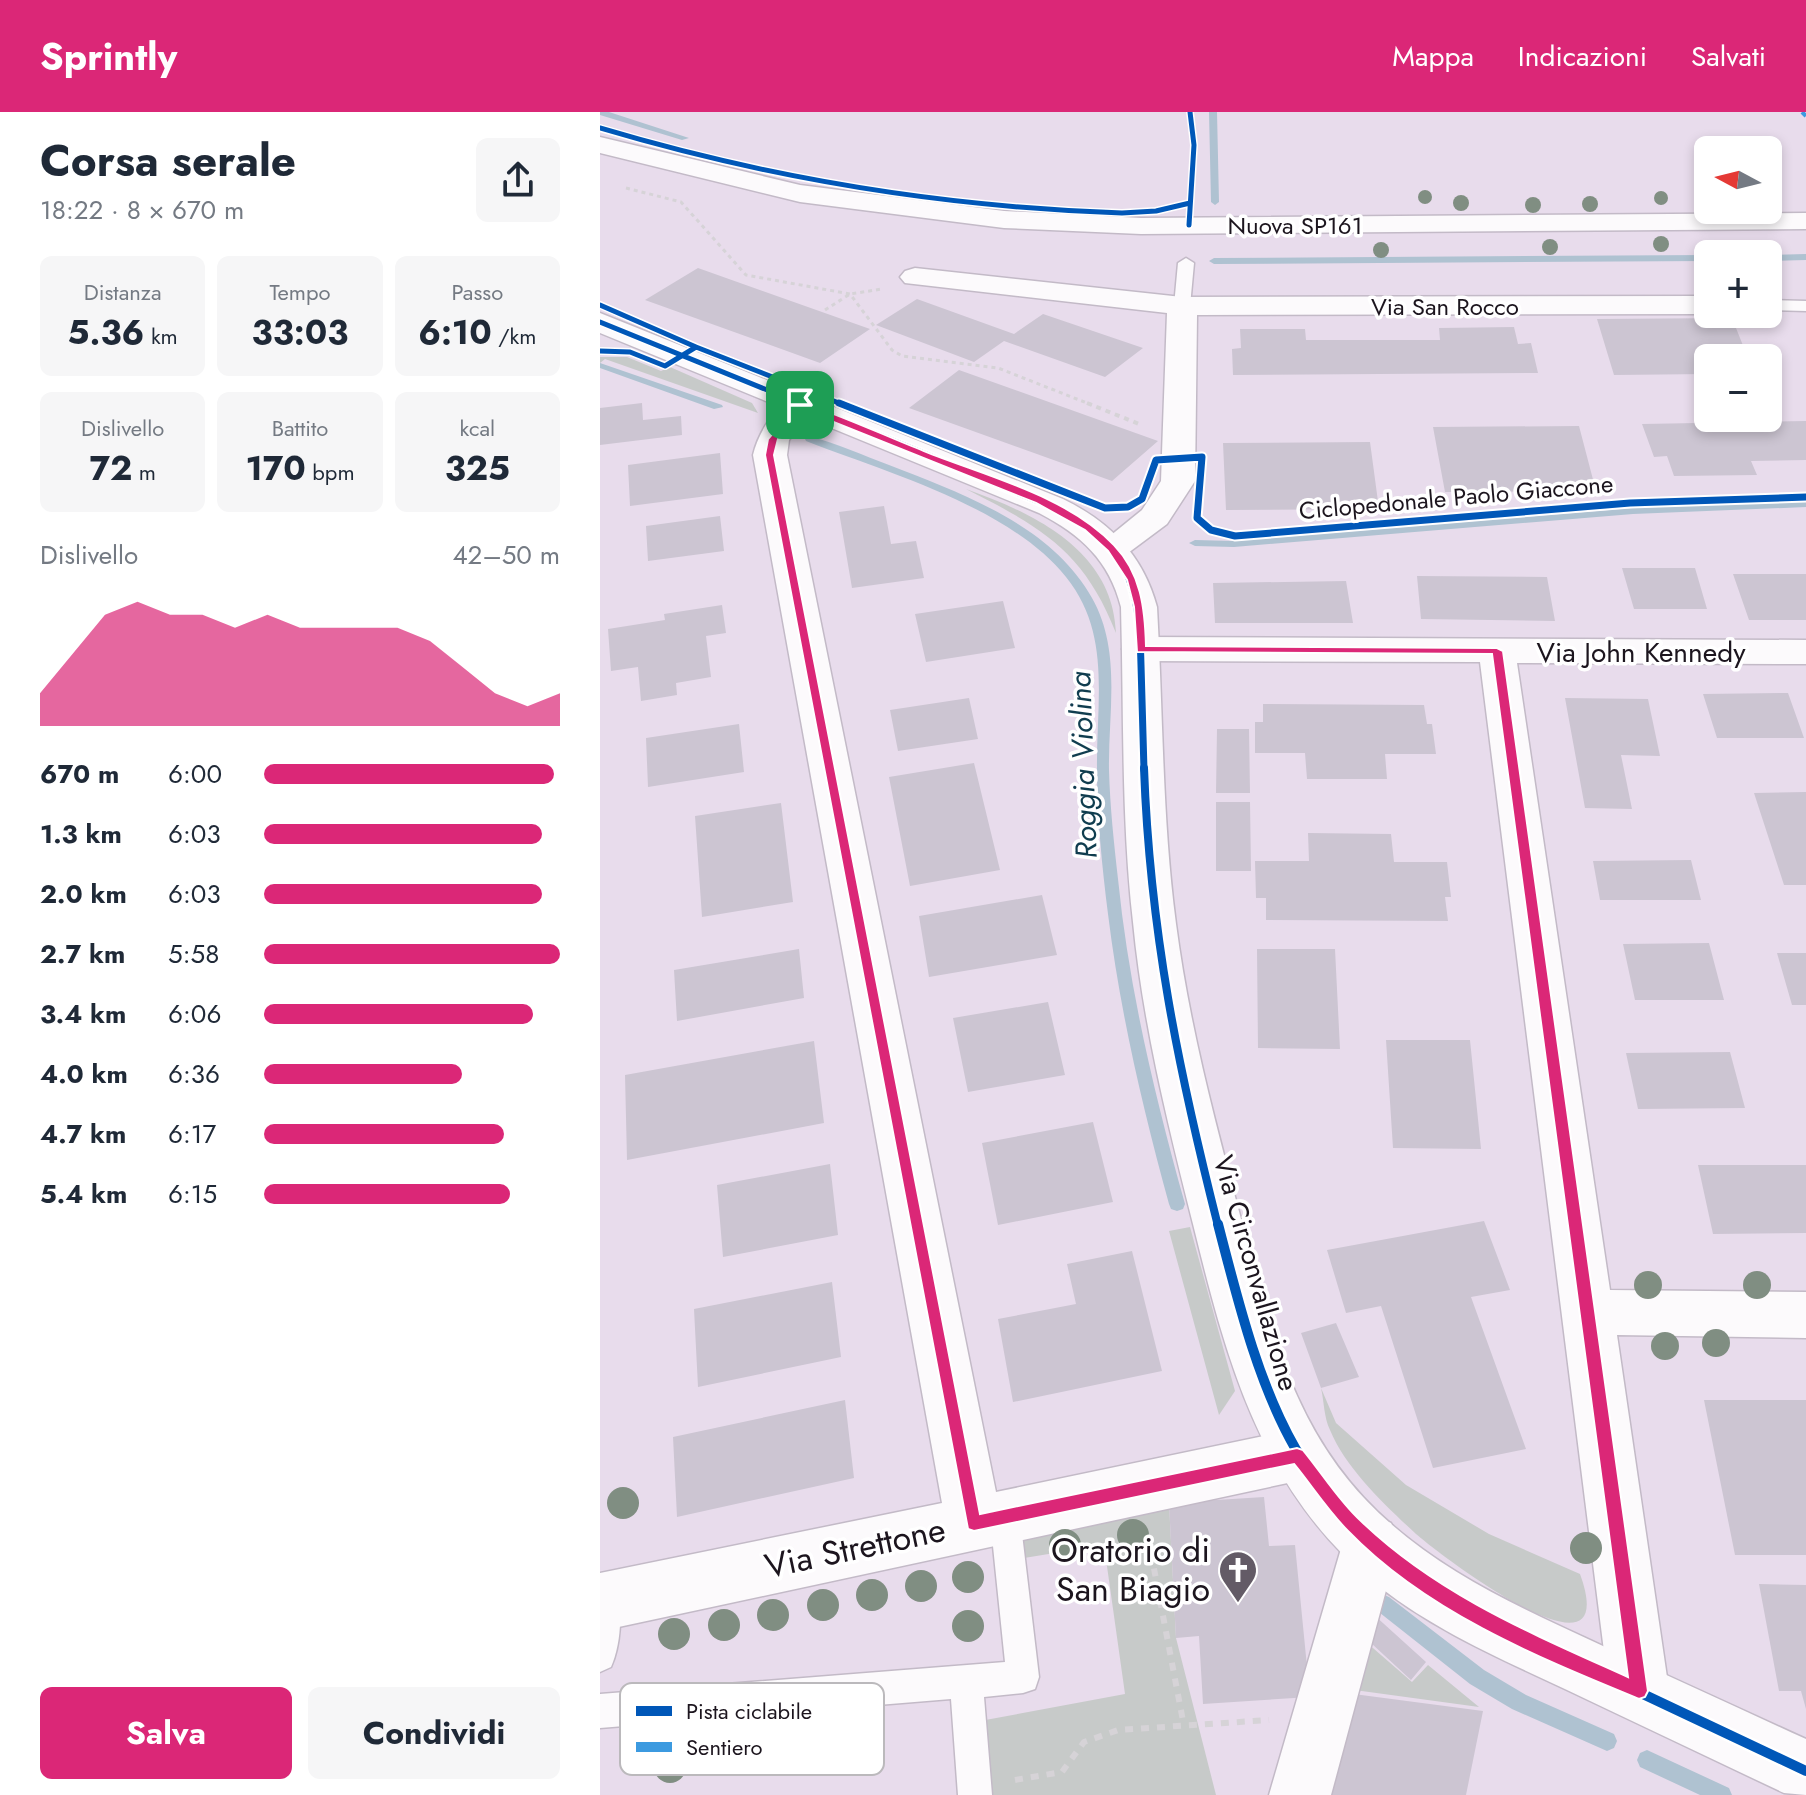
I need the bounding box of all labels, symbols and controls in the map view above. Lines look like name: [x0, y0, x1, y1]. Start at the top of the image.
text: Sprintly: [40, 29, 177, 84]
text: Mappa: [1392, 36, 1474, 77]
text: Indicazioni: [1518, 36, 1647, 77]
text: Salvati: [1691, 36, 1766, 77]
text: Corsa serale: [40, 129, 296, 193]
north arrow: [1694, 136, 1782, 224]
map controls: [1694, 136, 1782, 432]
button: share: [476, 138, 560, 222]
text: 18:22 · 8 × 670 m: [40, 191, 244, 229]
street label: Nuova SP161: [1228, 208, 1362, 243]
button: +: [1694, 240, 1782, 328]
text: Distanza: [84, 276, 162, 308]
text: Tempo: [269, 276, 331, 308]
text: Passo: [451, 276, 503, 308]
street label: Via San Rocco: [1371, 289, 1519, 324]
text: 5.36: [68, 308, 144, 357]
text: 33:03: [252, 308, 348, 357]
text: 6:10: [418, 308, 492, 357]
text: km: [144, 320, 178, 352]
text: /km: [492, 320, 536, 352]
button: −: [1694, 344, 1782, 432]
pin: [766, 371, 834, 439]
icon: arrive: [778, 383, 822, 427]
text: Dislivello: [81, 412, 164, 444]
text: Battito: [272, 412, 328, 444]
text: kcal: [460, 412, 495, 444]
text: 72: [89, 444, 132, 493]
text: 170: [245, 444, 306, 493]
text: 325: [445, 444, 510, 493]
text: m: [132, 456, 156, 488]
text: bpm: [306, 456, 355, 488]
street label: Ciclopedonale Paolo Giaccone: [1298, 466, 1614, 528]
text: Dislivello: [40, 536, 138, 574]
text: 42–50 m: [452, 536, 560, 574]
street label: Via John Kennedy: [1537, 632, 1746, 673]
water label: Roggia Violina: [1058, 670, 1108, 859]
text: 670 m: [40, 755, 119, 793]
text: 6:00: [168, 755, 222, 793]
text: 1.3 km: [40, 815, 122, 853]
text: 6:03: [168, 815, 221, 853]
text: 2.0 km: [40, 875, 127, 913]
text: 6:03: [168, 875, 221, 913]
text: 2.7 km: [40, 935, 125, 973]
text: 5:58: [168, 935, 219, 973]
text: 3.4 km: [40, 995, 126, 1033]
text: 6:06: [168, 995, 221, 1033]
text: 4.0 km: [40, 1055, 128, 1093]
text: 6:36: [168, 1055, 220, 1093]
text: 4.7 km: [40, 1115, 126, 1153]
text: 6:17: [168, 1115, 216, 1153]
street label: Via Circonvallazione: [1203, 1150, 1309, 1396]
text: 5.4 km: [40, 1175, 127, 1213]
text: 6:15: [168, 1175, 217, 1213]
street label: Via Strettone: [760, 1505, 950, 1591]
place label: Oratorio di San Biagio: [1051, 1526, 1210, 1614]
church icon: Oratorio di San Biagio: [1217, 1549, 1259, 1604]
legend: [620, 1683, 884, 1775]
button: Salva: [40, 1687, 292, 1779]
button: Condividi: [308, 1687, 560, 1779]
text: Pista ciclabile: [686, 1695, 812, 1727]
text: Sentiero: [686, 1731, 763, 1763]

